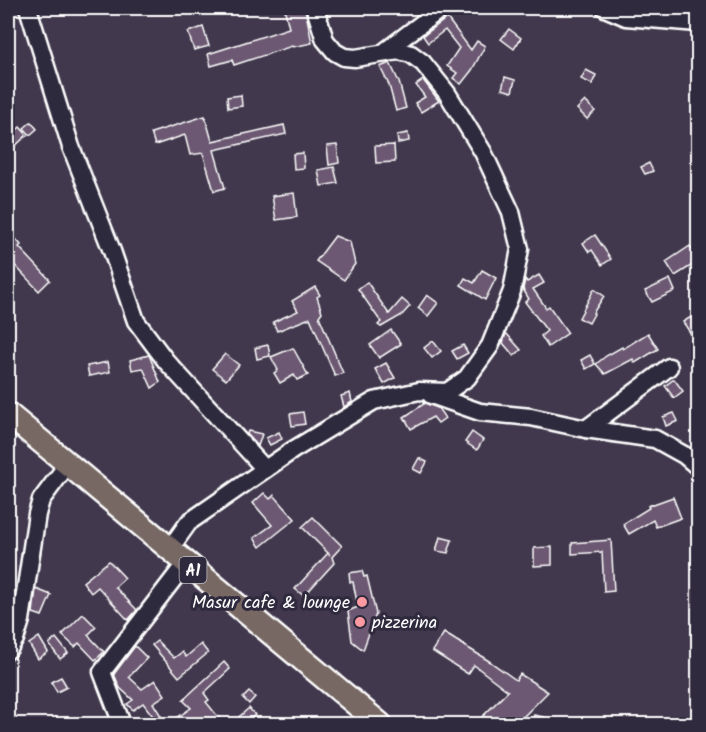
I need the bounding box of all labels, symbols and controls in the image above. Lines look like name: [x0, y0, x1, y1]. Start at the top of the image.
road number: A1: [180, 557, 206, 583]
place label: Masur cafe & lounge: [192, 589, 350, 618]
marker: Masur cafe & lounge: [355, 595, 369, 609]
place label: pizzerina: [371, 609, 437, 638]
marker: pizzerina: [353, 615, 367, 629]

